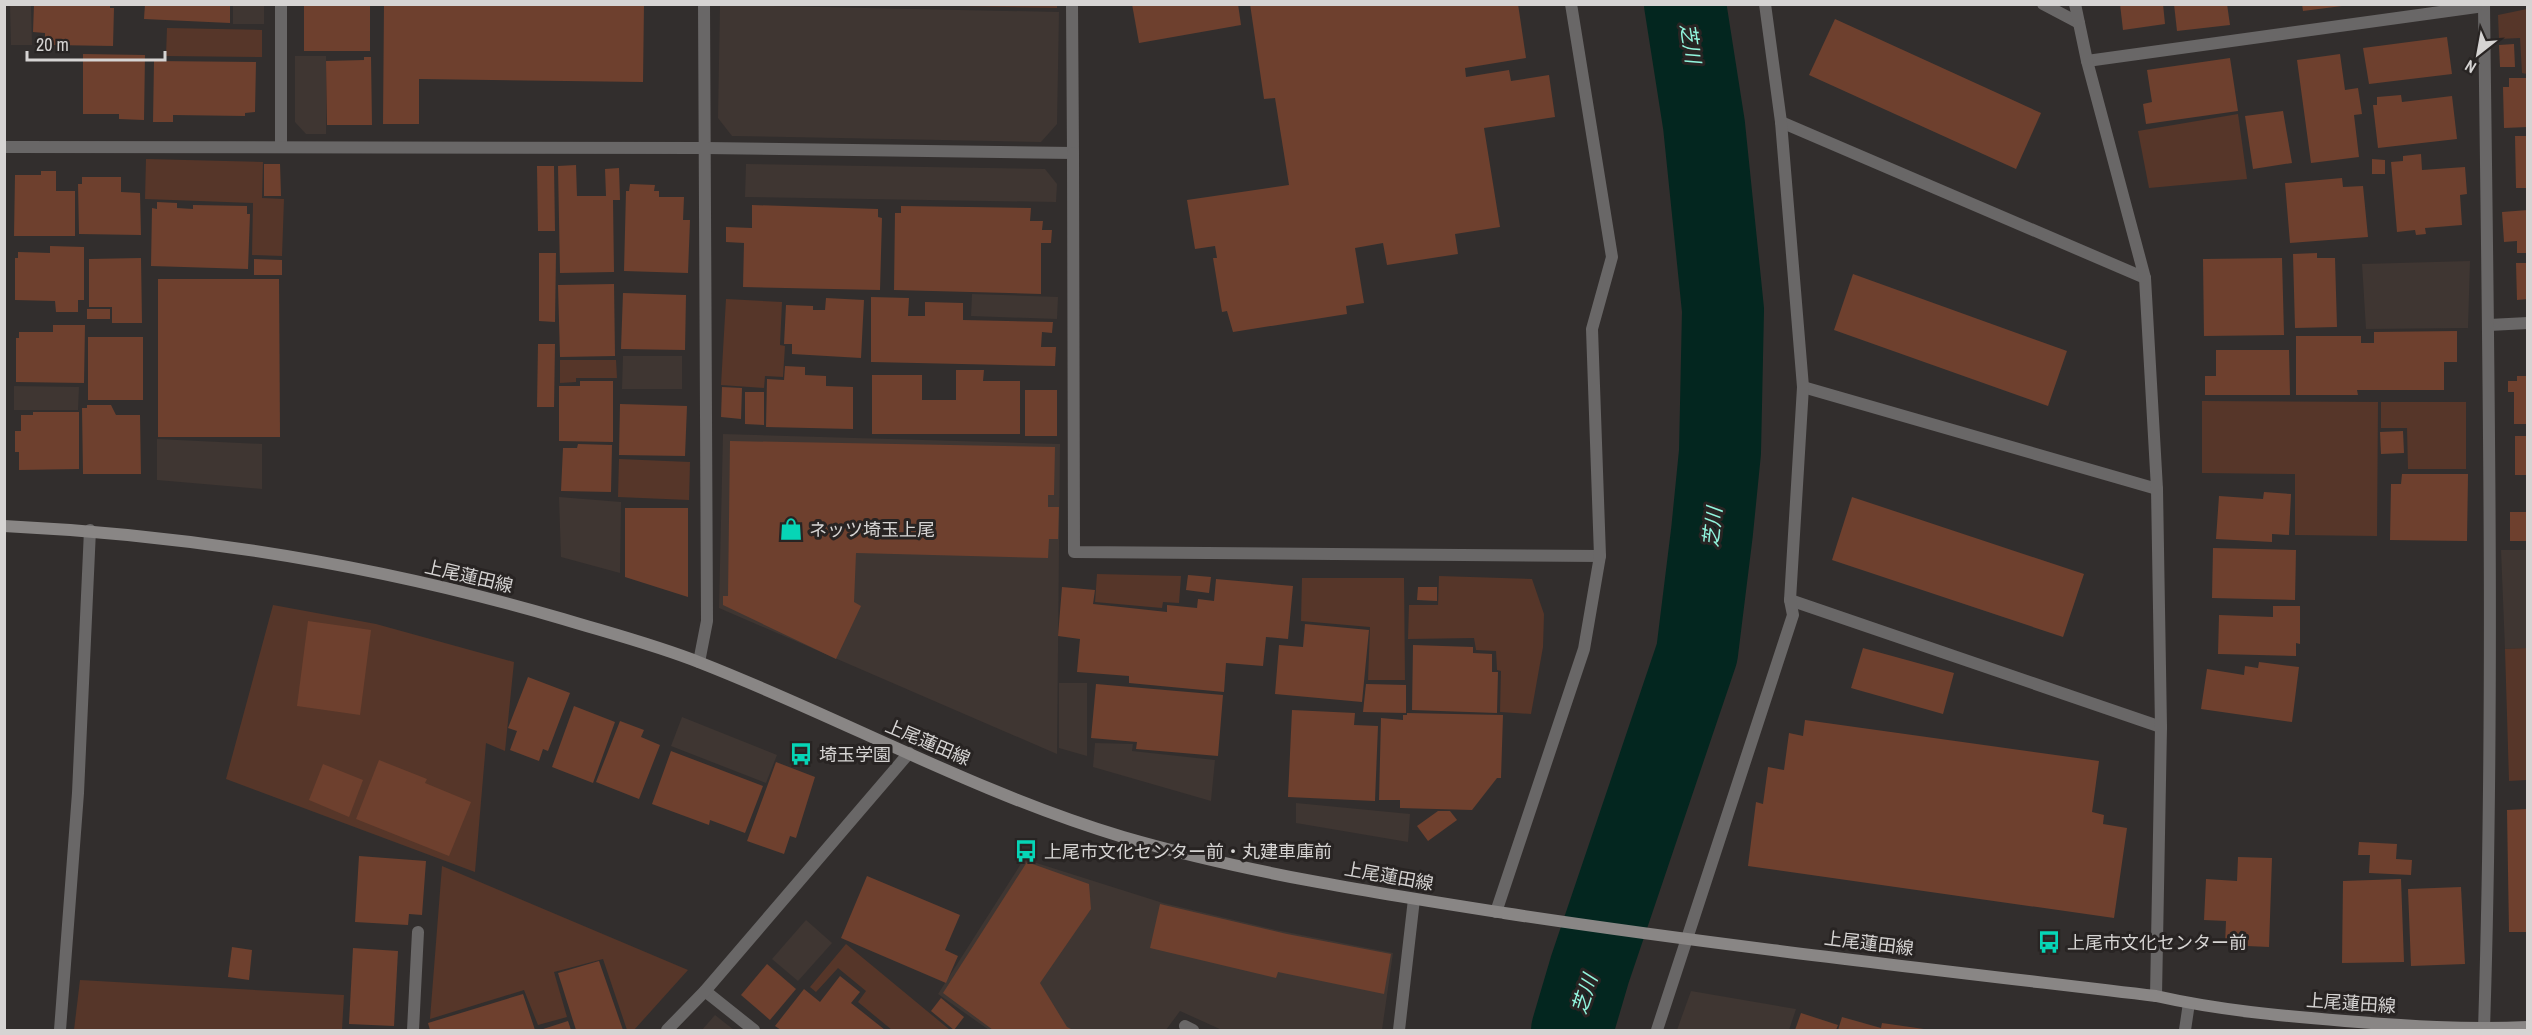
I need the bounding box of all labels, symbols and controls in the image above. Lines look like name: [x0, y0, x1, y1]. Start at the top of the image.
water label: 芝川: [1675, 21, 1708, 67]
scale bar: [27, 24, 165, 62]
north arrow: [2448, 24, 2508, 84]
text: 20 m: [36, 32, 69, 57]
text: N: [2461, 55, 2480, 79]
water label: 芝川: [1696, 504, 1728, 548]
shop icon: ネッツ埼玉上尾: [778, 516, 804, 542]
place label: ネッツ埼玉上尾: [809, 517, 935, 542]
street label: 上尾蓮田線: [422, 554, 516, 598]
street label: 上尾蓮田線: [882, 713, 974, 771]
bus stop icon: 埼玉学園: [788, 741, 814, 767]
place label: 埼玉学園: [819, 742, 891, 767]
bus stop icon: 上尾市文化センター前・丸建車庫前: [1013, 838, 1039, 864]
place label: 上尾市文化センター前・丸建車庫前: [1044, 839, 1332, 864]
street label: 上尾蓮田線: [1343, 856, 1435, 896]
street label: 上尾蓮田線: [1823, 925, 1915, 961]
bus stop icon: 上尾市文化センター前: [2036, 929, 2062, 955]
place label: 上尾市文化センター前: [2067, 930, 2247, 955]
water label: 芝川: [1565, 969, 1604, 1017]
street label: 上尾蓮田線: [2305, 987, 2397, 1019]

